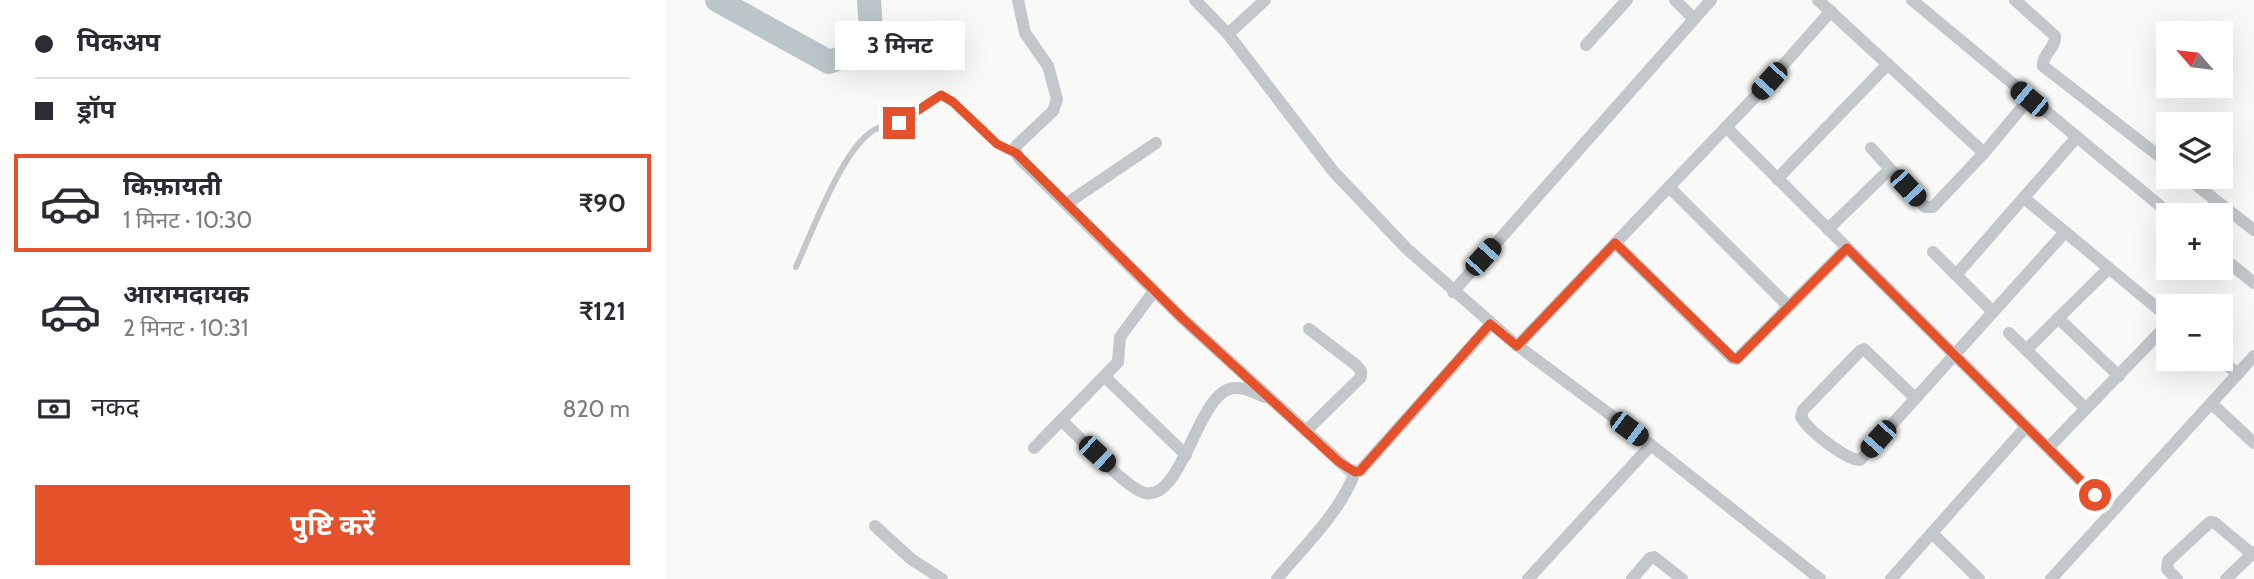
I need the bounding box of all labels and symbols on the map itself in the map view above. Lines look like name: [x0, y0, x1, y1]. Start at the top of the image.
north arrow: [2156, 21, 2233, 98]
callout: 3 मिनट: [834, 22, 964, 71]
car: [1748, 58, 1791, 104]
car: [2007, 77, 2052, 121]
route end: [883, 107, 915, 139]
car: [1886, 165, 1931, 211]
car: [1462, 234, 1505, 280]
car: [1606, 408, 1653, 450]
car: [1857, 416, 1900, 462]
car: [1075, 432, 1120, 476]
route start: [2079, 479, 2111, 511]

